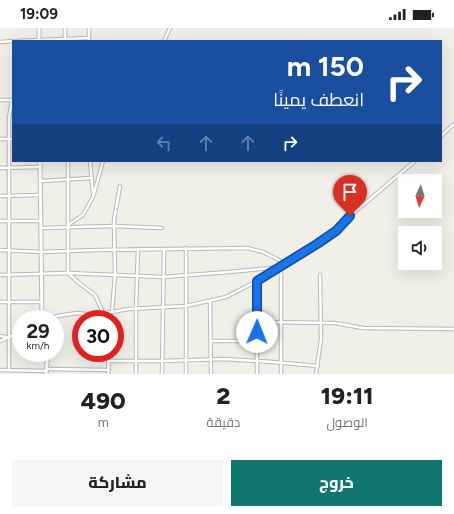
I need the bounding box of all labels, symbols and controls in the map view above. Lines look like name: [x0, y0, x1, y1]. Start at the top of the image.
text: 19:09: [20, 5, 58, 23]
text: 150 m: [287, 49, 364, 83]
icon: right: [378, 56, 430, 108]
text: انعطف يمينًا: [273, 89, 364, 111]
icon: left: [153, 132, 175, 154]
icon: ahead: [195, 132, 217, 154]
icon: ahead: [237, 132, 259, 154]
icon: right: [279, 132, 301, 154]
north arrow: [398, 174, 442, 218]
map controls: [398, 174, 442, 270]
pin: [333, 175, 367, 216]
icon: arrive: [339, 181, 361, 203]
button: sound: [398, 226, 442, 270]
speed limit sign: 30: [72, 310, 124, 362]
position arrow: [236, 311, 278, 353]
text: 29: [26, 319, 50, 343]
text: km/h: [27, 339, 49, 352]
text: 2: [216, 381, 230, 410]
text: 19:11: [321, 381, 373, 410]
text: 490: [81, 386, 126, 415]
text: m: [98, 415, 109, 430]
text: دقيقة: [206, 415, 240, 430]
text: الوصول: [326, 415, 368, 430]
button: مشاركة: [12, 460, 223, 506]
button: خروج: [231, 460, 442, 506]

